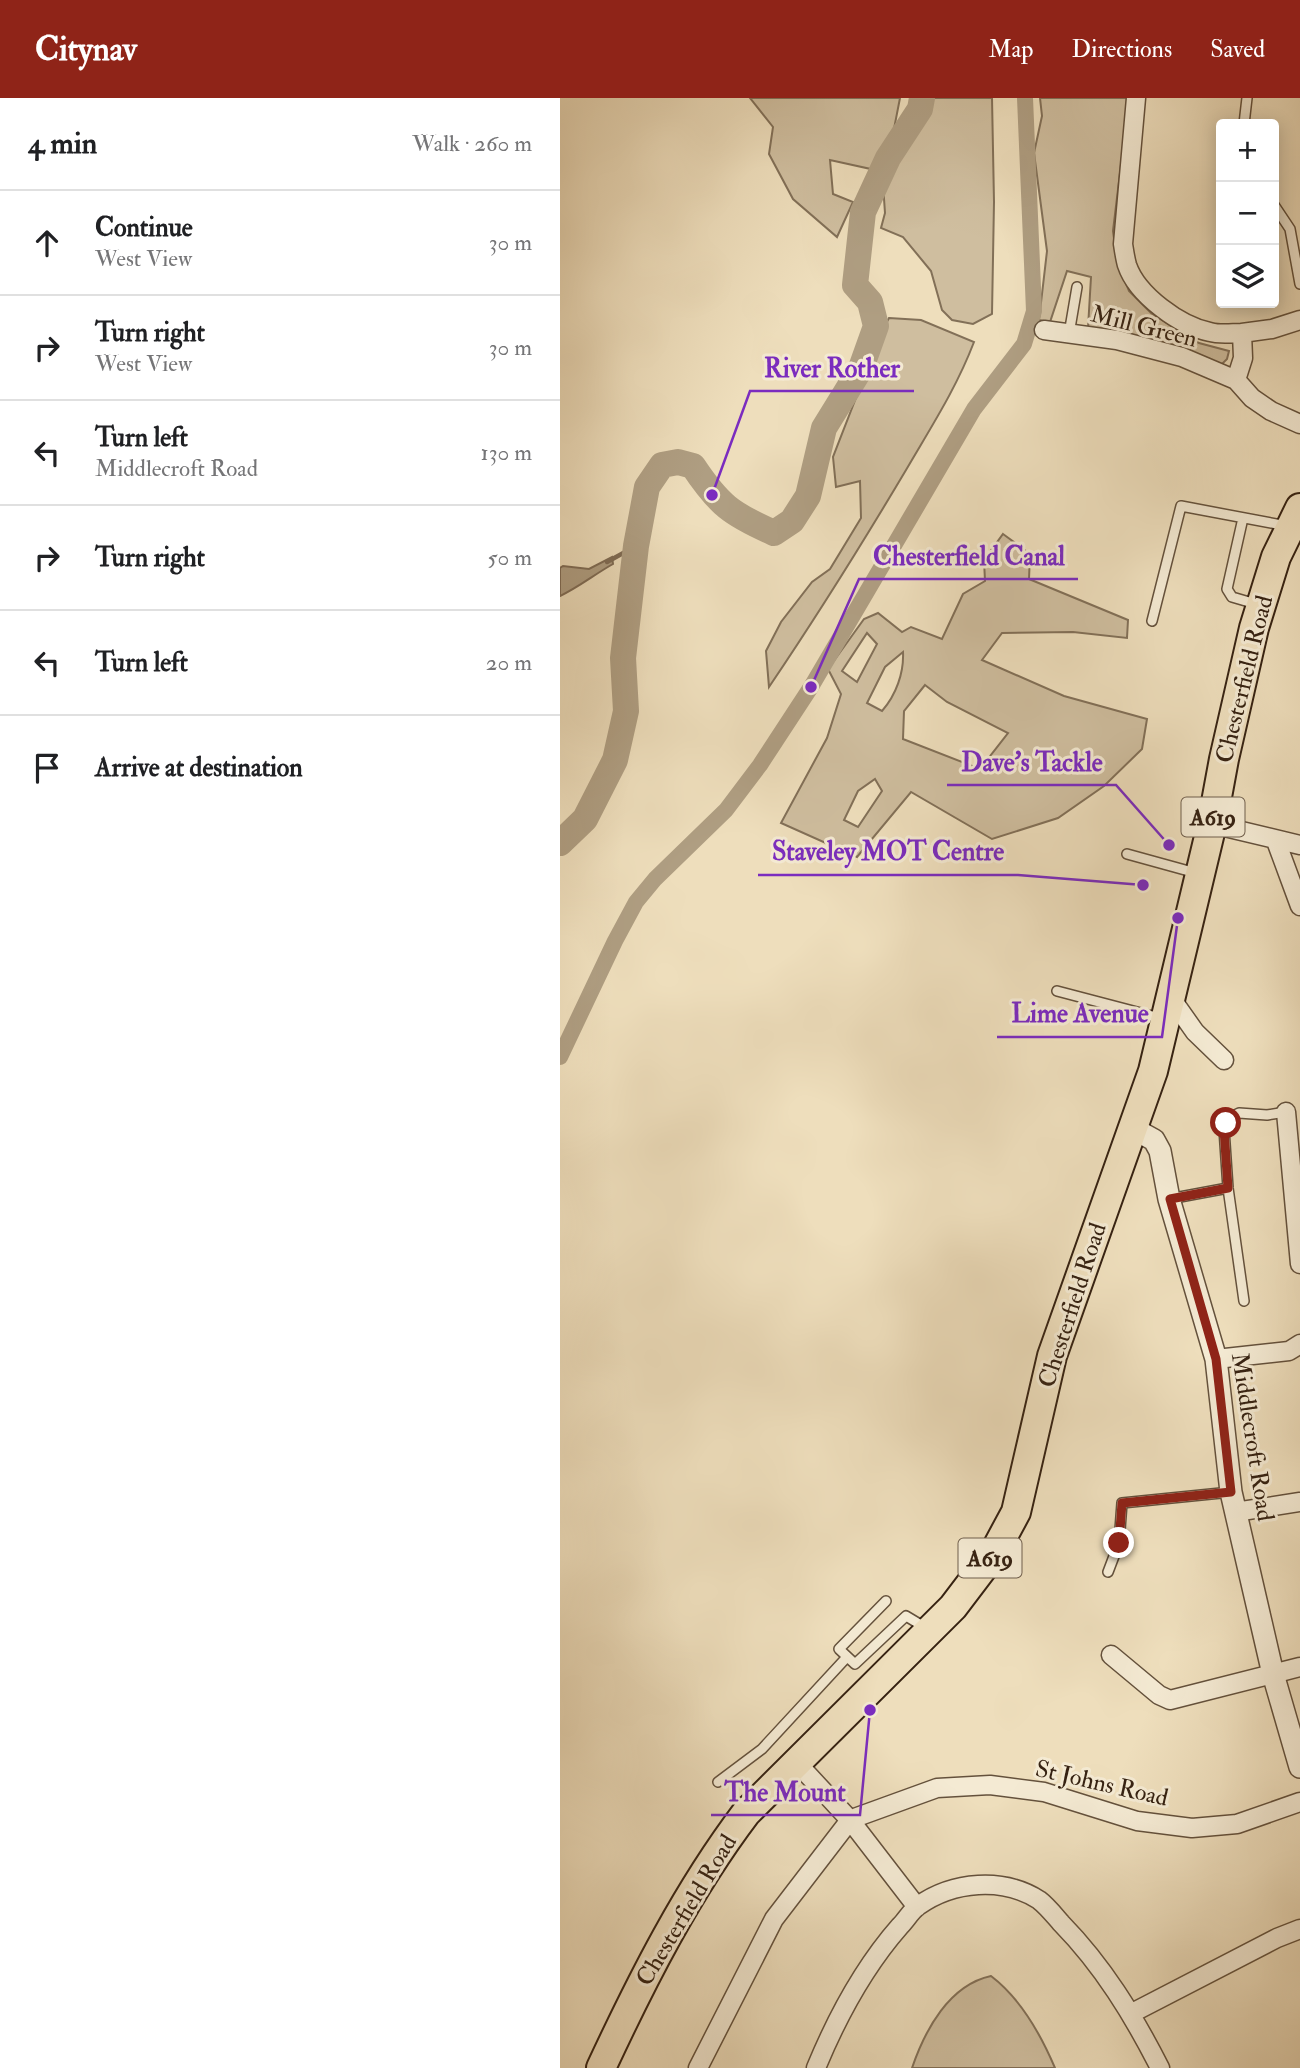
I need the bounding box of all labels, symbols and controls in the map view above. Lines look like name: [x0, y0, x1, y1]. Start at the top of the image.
text: Citynav: [35, 29, 137, 70]
text: Map: [988, 34, 1033, 65]
text: Directions: [1071, 34, 1172, 65]
text: Saved: [1210, 34, 1265, 65]
map controls: [1216, 119, 1279, 308]
button: +: [1216, 119, 1279, 182]
text: 4 min: [28, 125, 97, 162]
text: Walk · 260 m: [412, 129, 532, 158]
button: −: [1216, 182, 1279, 245]
text: Continue: [95, 212, 193, 244]
icon: ahead: [28, 224, 66, 262]
text: 30 m: [489, 228, 532, 257]
text: West View: [95, 244, 192, 273]
button: layers: [1216, 245, 1279, 308]
street label: Mill Green: [1088, 298, 1200, 355]
text: Turn right: [95, 317, 205, 349]
icon: right: [28, 329, 66, 367]
text: 30 m: [489, 333, 532, 362]
callout: River Rother: [750, 344, 914, 391]
text: West View: [95, 349, 192, 378]
text: River Rother: [764, 353, 900, 385]
text: Turn left: [95, 422, 188, 454]
icon: left: [28, 434, 66, 472]
text: 130 m: [480, 438, 532, 467]
text: Middlecroft Road: [95, 454, 258, 483]
callout: Chesterfield Canal: [859, 532, 1078, 579]
icon: right: [28, 539, 66, 577]
text: Chesterfield Canal: [873, 541, 1065, 573]
text: Turn right: [95, 542, 205, 574]
text: 50 m: [488, 543, 532, 572]
street label: Chesterfield Road: [1209, 592, 1280, 766]
icon: left: [28, 644, 66, 682]
text: Turn left: [95, 647, 188, 679]
text: 20 m: [486, 648, 532, 677]
callout: Dave's Tackle: [947, 738, 1116, 785]
text: Dave's Tackle: [961, 747, 1103, 779]
icon: arrive: [28, 749, 66, 787]
text: Arrive at destination: [95, 752, 303, 784]
road number: A619: [1182, 797, 1244, 836]
callout: Staveley MOT Centre: [758, 828, 1018, 875]
text: Staveley MOT Centre: [772, 836, 1004, 869]
callout: Lime Avenue: [997, 990, 1162, 1037]
text: Lime Avenue: [1011, 998, 1149, 1030]
route start: [1210, 1107, 1241, 1138]
street label: Chesterfield Road: [1031, 1219, 1114, 1391]
street label: Middlecroft Road: [1224, 1351, 1281, 1524]
route end: [1103, 1527, 1134, 1558]
road number: A619: [958, 1539, 1022, 1578]
street label: St Johns Road: [1032, 1753, 1171, 1814]
callout: The Mount: [711, 1768, 860, 1815]
text: The Mount: [723, 1777, 846, 1809]
street label: Chesterfield Road: [629, 1829, 744, 1992]

